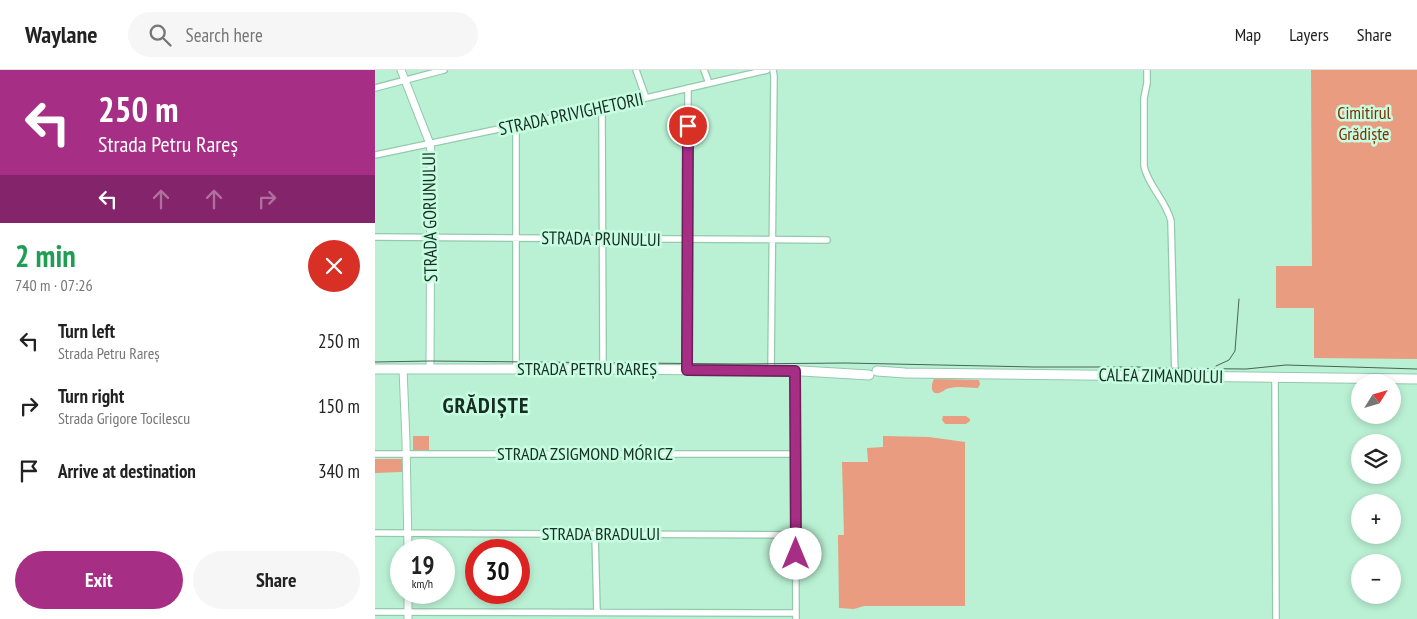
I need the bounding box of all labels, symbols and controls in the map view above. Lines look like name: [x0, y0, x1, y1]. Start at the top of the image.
search box: [128, 12, 478, 57]
text: Waylane: [25, 19, 98, 50]
icon: search: [146, 21, 174, 49]
text: Search here: [186, 23, 263, 47]
text: Map: [1235, 23, 1261, 46]
text: Layers: [1289, 23, 1329, 46]
text: Share: [1357, 23, 1392, 46]
text: 250 m: [98, 86, 179, 132]
street label: STRADA PRIVIGHETORII: [496, 87, 645, 140]
icon: left: [15, 90, 80, 155]
park label: Cimitirul Grădiște: [1337, 101, 1392, 145]
pin: [667, 105, 709, 147]
icon: arrive: [674, 112, 702, 140]
text: Strada Petru Rareș: [98, 130, 238, 158]
street label: STRADA GORUNULUI: [417, 152, 442, 282]
icon: left: [94, 185, 122, 213]
icon: ahead: [147, 185, 175, 213]
icon: ahead: [200, 185, 228, 213]
icon: right: [253, 185, 281, 213]
street label: STRADA PRUNULUI: [541, 226, 661, 251]
text: 2 min: [15, 236, 76, 275]
button: close: [308, 240, 360, 292]
text: 740 m · 07:26: [15, 275, 93, 295]
text: Turn left: [58, 319, 115, 343]
icon: left: [15, 327, 43, 355]
text: 250 m: [318, 329, 360, 353]
text: Strada Petru Rareș: [58, 343, 160, 363]
street label: STRADA PETRU RAREȘ: [517, 357, 657, 380]
street label: CALEA ZIMANDULUI: [1099, 363, 1223, 388]
north arrow: [1351, 374, 1401, 424]
map controls: [1351, 374, 1401, 604]
text: Turn right: [58, 384, 124, 408]
district label: GRĂDIȘTE: [443, 391, 529, 419]
icon: right: [15, 392, 43, 420]
text: 150 m: [318, 394, 360, 418]
text: Strada Grigore Tocilescu: [58, 408, 190, 428]
button: layers: [1351, 434, 1401, 484]
street label: STRADA ZSIGMOND MÓRICZ: [497, 442, 673, 465]
icon: arrive: [15, 457, 43, 485]
text: Arrive at destination: [58, 459, 196, 483]
text: 340 m: [318, 459, 360, 483]
button: +: [1351, 494, 1401, 544]
street label: STRADA BRADULUI: [542, 522, 660, 545]
position arrow: [769, 527, 821, 579]
speed limit sign: 30: [465, 539, 530, 604]
text: 19: [411, 549, 434, 581]
button: Exit: [15, 551, 183, 609]
button: Share: [193, 551, 360, 609]
button: −: [1351, 554, 1401, 604]
text: km/h: [412, 576, 433, 591]

